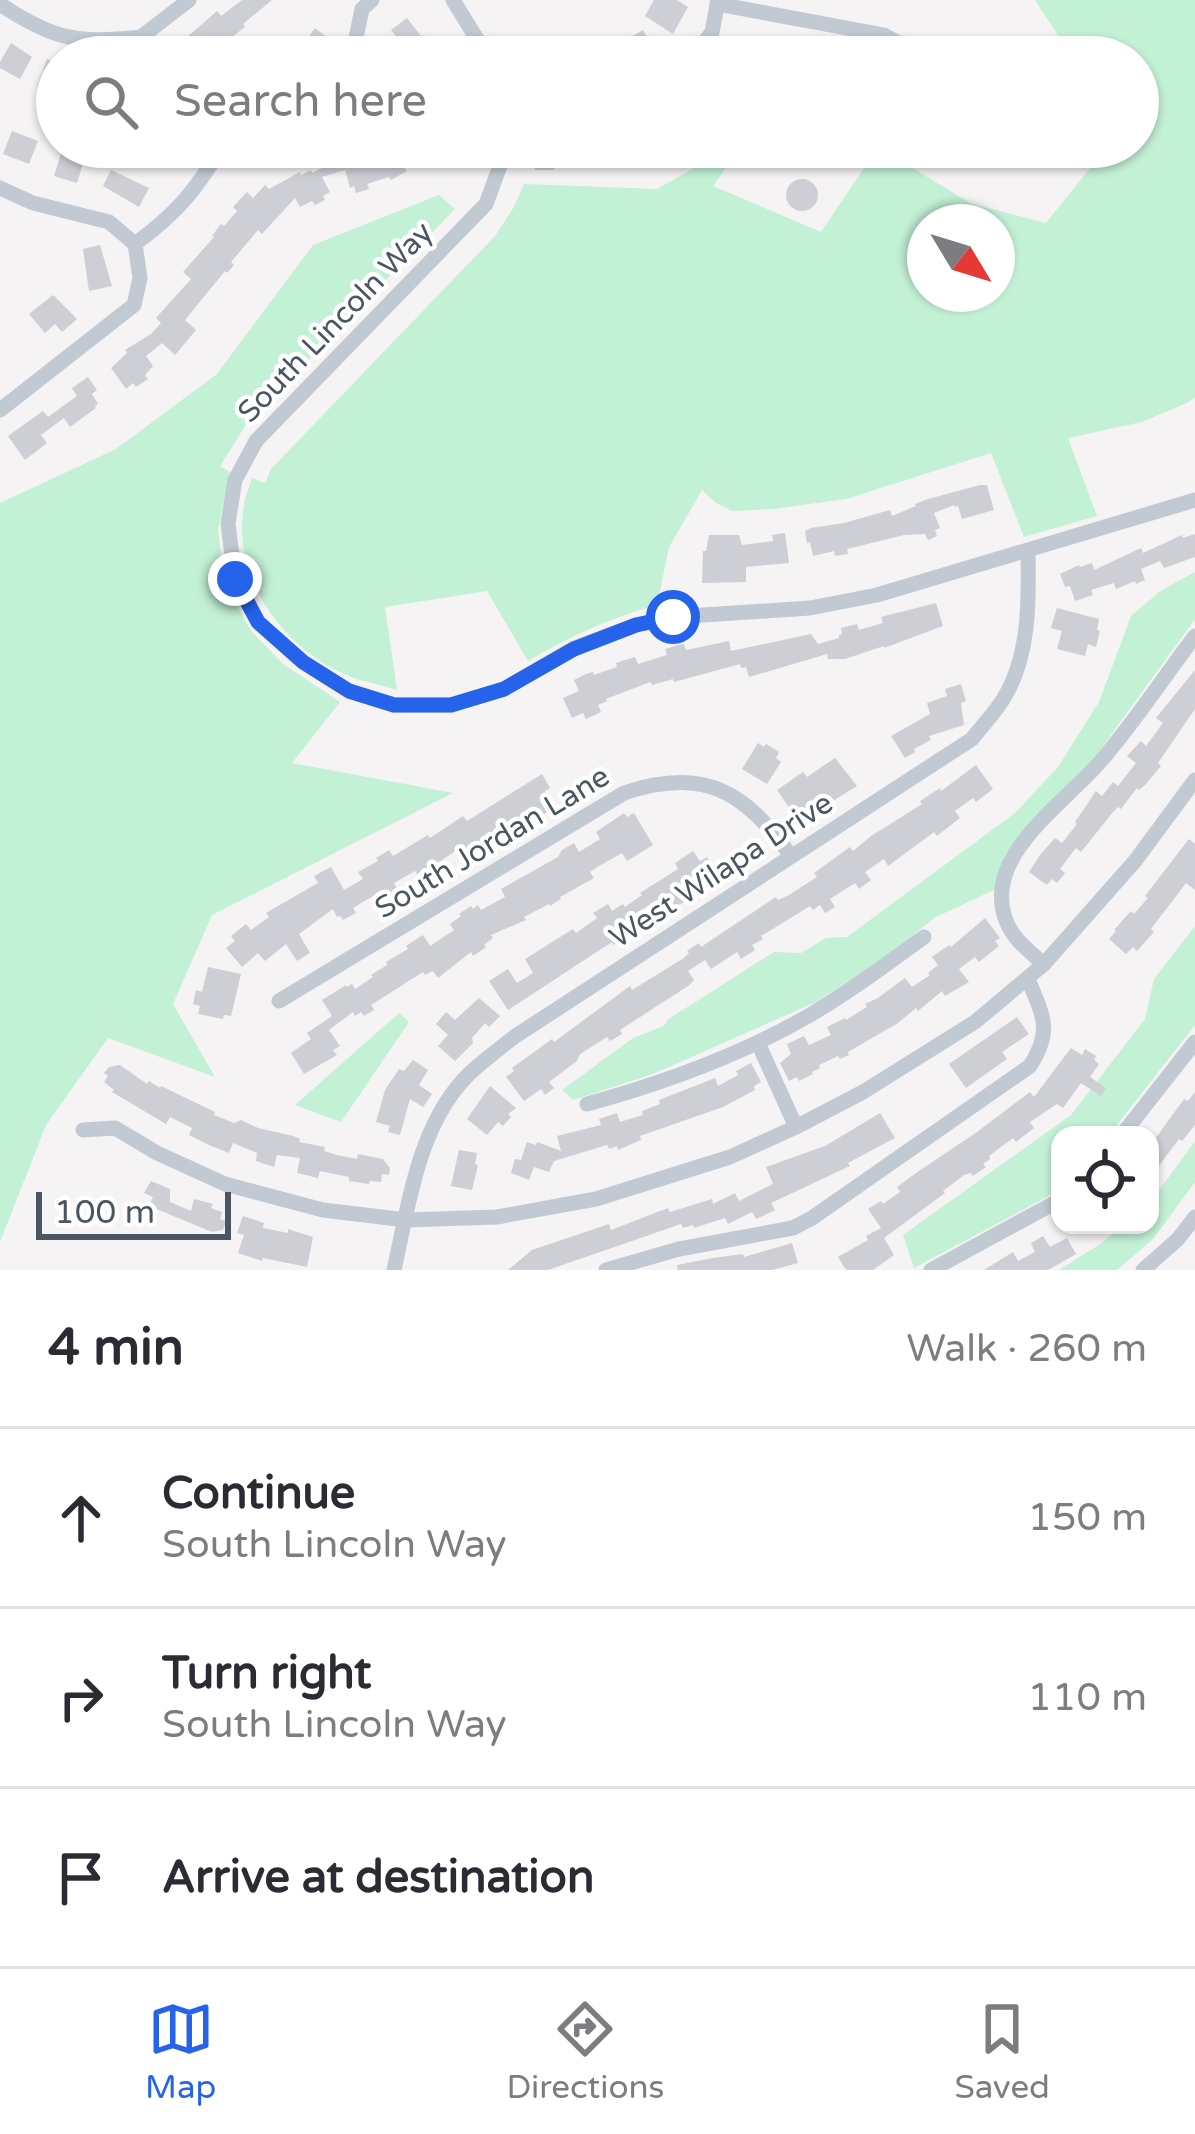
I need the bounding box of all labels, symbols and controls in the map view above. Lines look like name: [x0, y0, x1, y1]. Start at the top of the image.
search box: [36, 36, 1159, 168]
icon: search: [78, 69, 144, 135]
text: Search here: [174, 75, 427, 129]
north arrow: [907, 204, 1015, 312]
street label: South Lincoln Way: [230, 214, 441, 431]
route end: [208, 552, 262, 606]
route start: [646, 590, 700, 644]
street label: South Jordan Lane: [368, 758, 616, 927]
street label: West Wilapa Drive: [603, 784, 840, 956]
map controls: [1051, 1126, 1159, 1234]
button: locate: [1051, 1126, 1159, 1234]
scale bar: [36, 1186, 231, 1239]
text: 100 m: [54, 1193, 155, 1232]
text: 4 min: [48, 1317, 184, 1379]
text: Walk · 260 m: [906, 1325, 1147, 1372]
text: Continue: [162, 1467, 355, 1521]
icon: ahead: [48, 1485, 114, 1551]
text: 150 m: [1028, 1494, 1147, 1541]
text: South Lincoln Way: [162, 1521, 507, 1568]
text: Turn right: [162, 1647, 371, 1701]
icon: right: [48, 1665, 114, 1731]
text: 110 m: [1028, 1674, 1147, 1721]
text: South Lincoln Way: [162, 1701, 507, 1748]
icon: arrive: [48, 1845, 114, 1911]
text: Arrive at destination: [162, 1851, 594, 1905]
tab: Map: [145, 1996, 216, 2107]
tab: Directions: [506, 1996, 664, 2107]
tab: Saved: [955, 1996, 1050, 2107]

